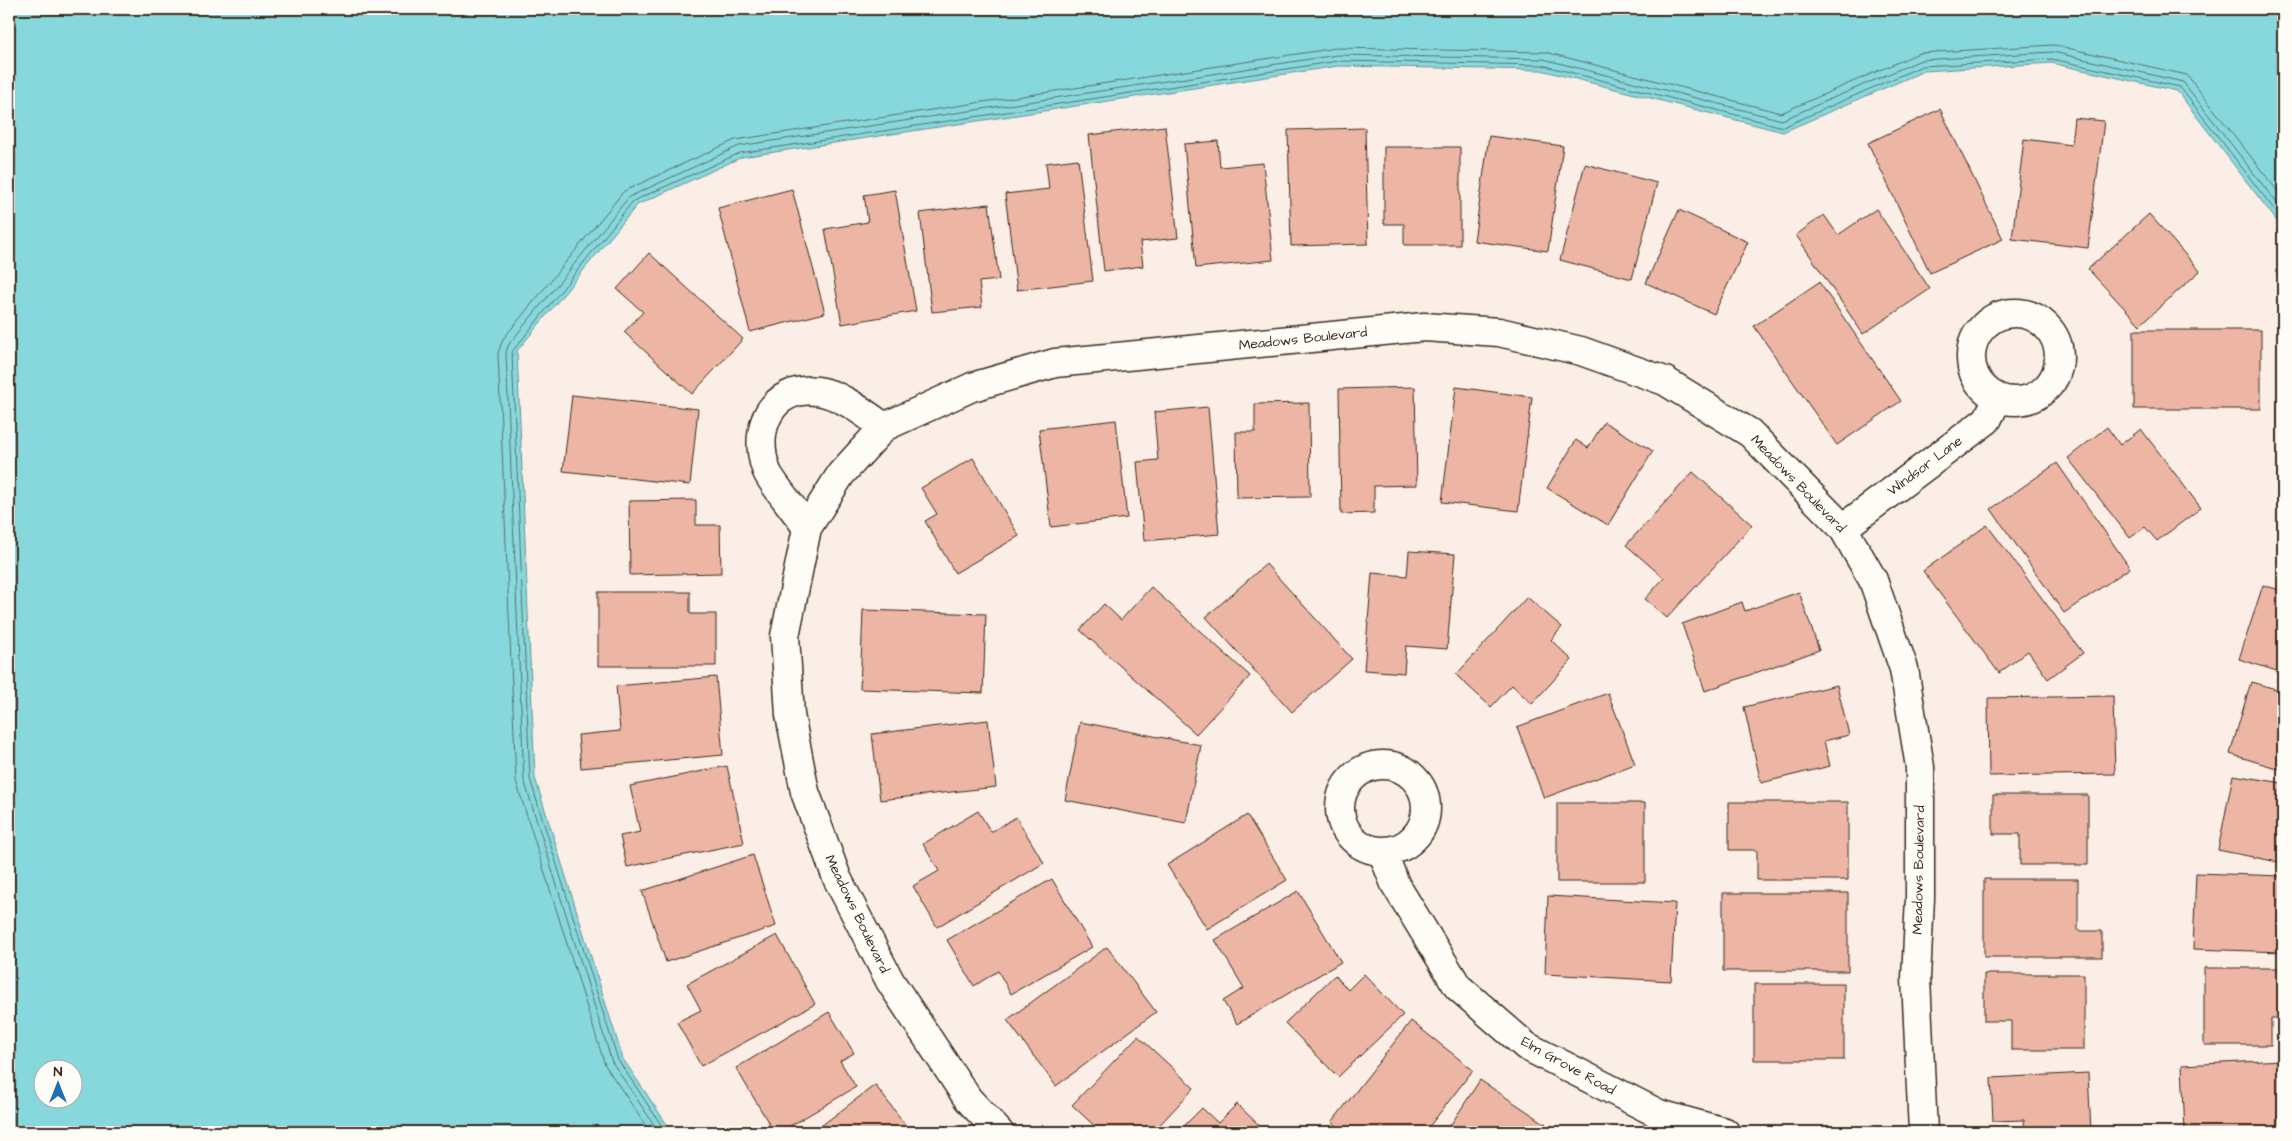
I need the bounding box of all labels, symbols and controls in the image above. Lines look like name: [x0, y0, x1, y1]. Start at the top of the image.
street label: Meadows Boulevard: [1238, 322, 1368, 356]
street label: Meadows Boulevard: [1746, 431, 1850, 537]
street label: Windsor Lane: [1883, 431, 1967, 501]
street label: Meadows Boulevard: [1908, 805, 1930, 935]
street label: Meadows Boulevard: [820, 852, 894, 976]
street label: Elm Grove Road: [1517, 1032, 1619, 1100]
north arrow: [32, 1058, 82, 1108]
text: N: [54, 1062, 63, 1082]

